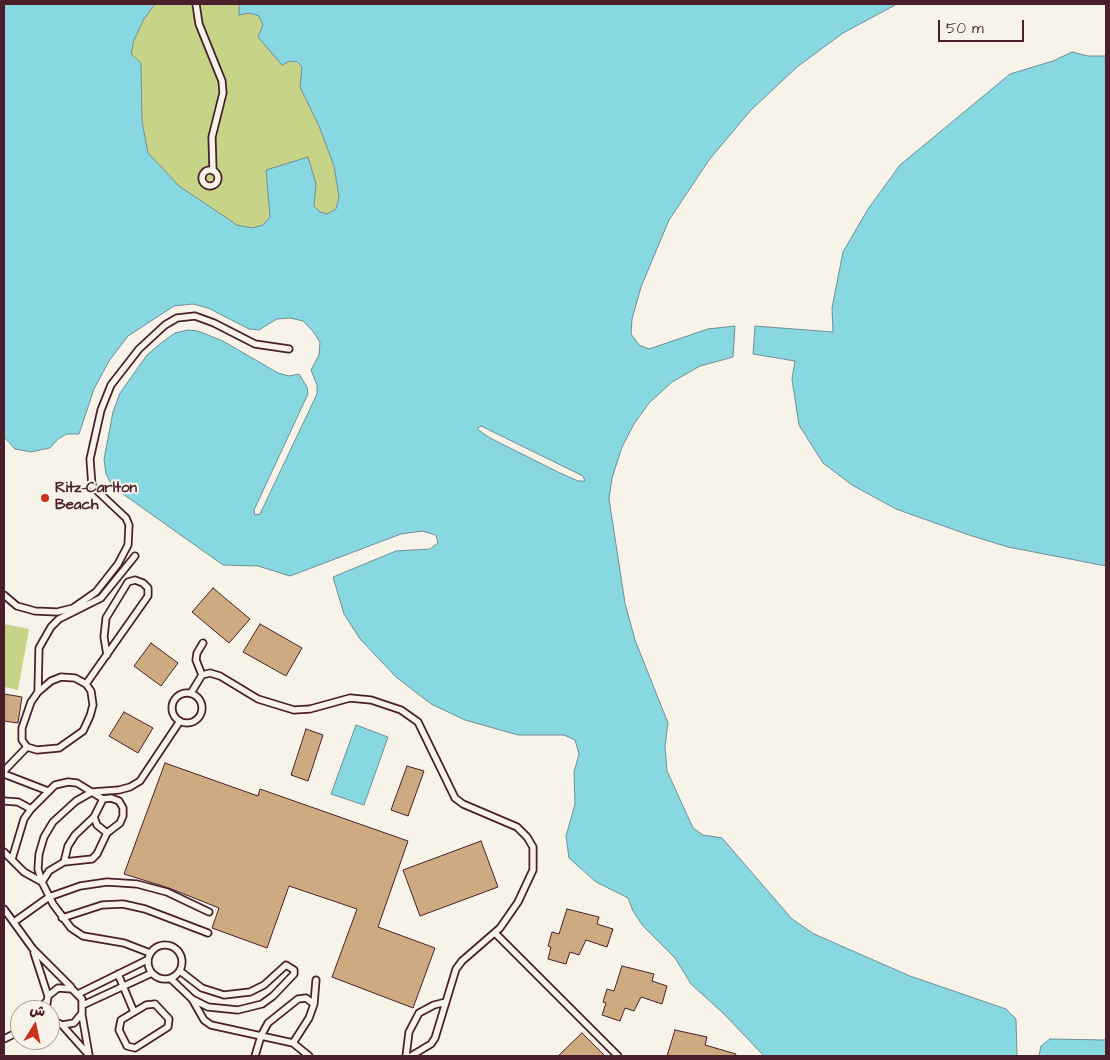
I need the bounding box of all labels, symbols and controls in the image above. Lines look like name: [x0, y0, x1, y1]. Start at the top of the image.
scale bar: [940, 10, 1026, 42]
text: 50 m: [946, 18, 984, 39]
place label: Ritz-Carlton Beach: [55, 480, 137, 515]
marker: Ritz-Carlton Beach: [39, 492, 51, 504]
north arrow: [10, 1000, 60, 1050]
text: ش: [28, 1000, 47, 1022]

